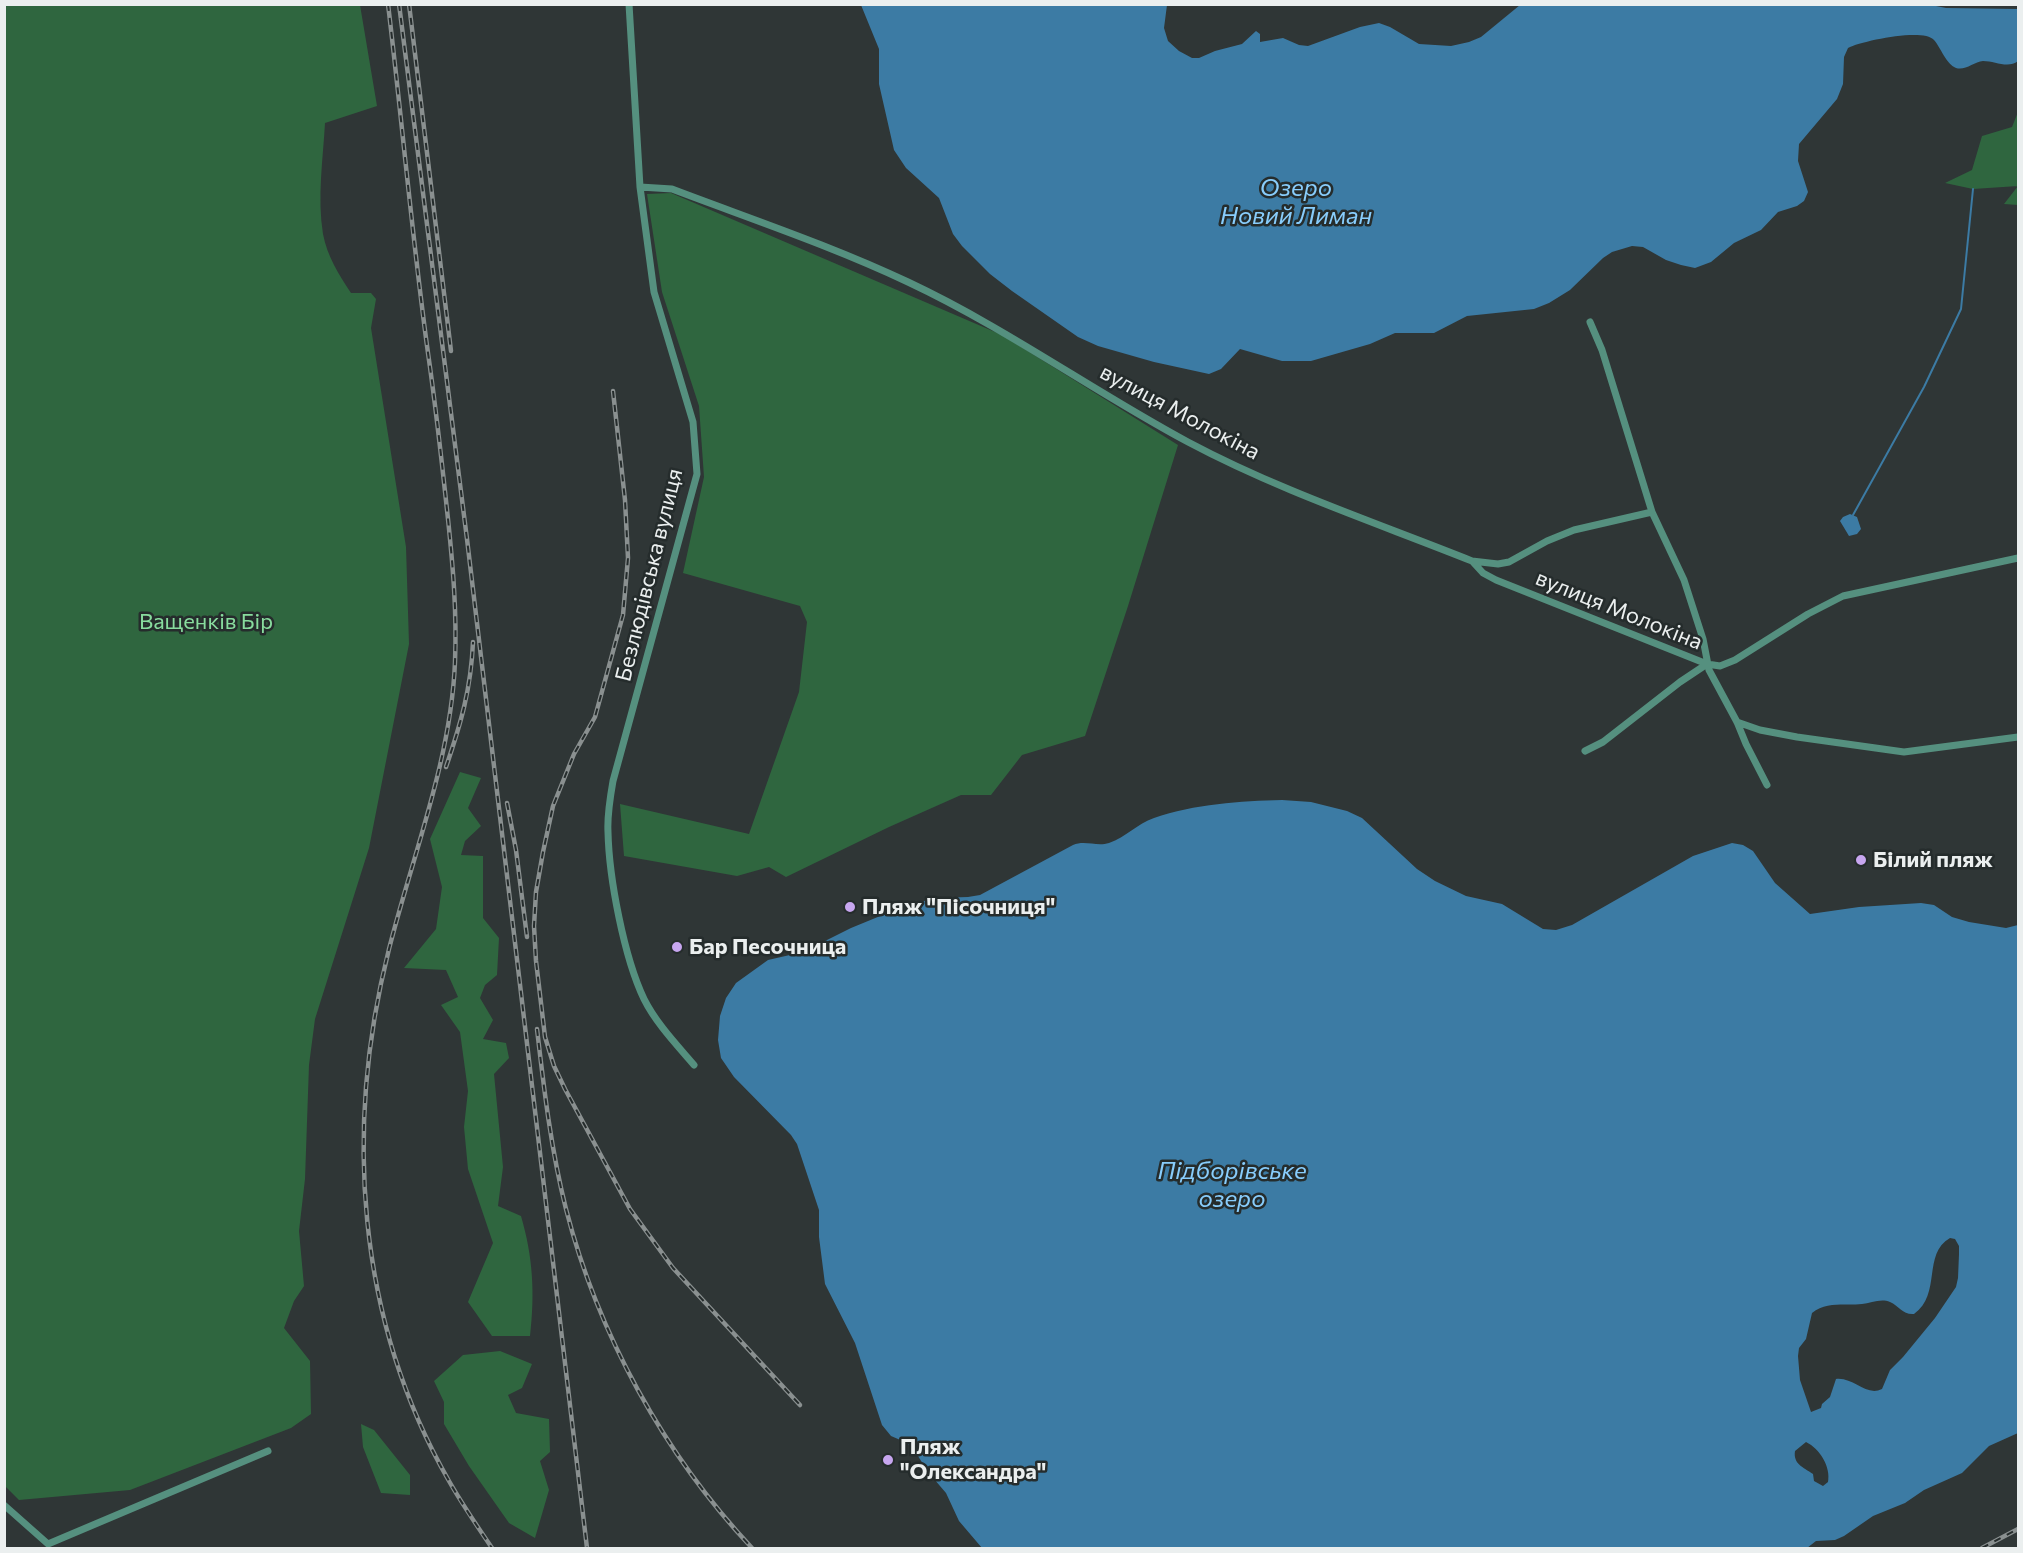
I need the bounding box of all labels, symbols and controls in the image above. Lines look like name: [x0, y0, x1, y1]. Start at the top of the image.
water label: Озеро Новий Лиман: [1220, 174, 1372, 230]
street label: вулиця Молокіна: [1096, 359, 1264, 465]
street label: Безлюдівська вулиця: [610, 466, 688, 684]
street label: вулиця Молокіна: [1532, 565, 1706, 655]
park label: Ващенків Бір: [139, 609, 273, 635]
place label: Білий пляж: [1873, 847, 1993, 873]
marker: Білий пляж: [1854, 853, 1868, 867]
place label: Пляж "Пісочниця": [862, 894, 1055, 920]
marker: Пляж "Пісочниця": [843, 900, 857, 914]
place label: Бар Песочница: [689, 934, 846, 960]
marker: Бар Песочница: [670, 940, 684, 954]
water label: Підборівське озеро: [1157, 1157, 1307, 1213]
place label: Пляж "Олександра": [900, 1434, 1046, 1486]
marker: Пляж "Олександра": [881, 1453, 895, 1467]

